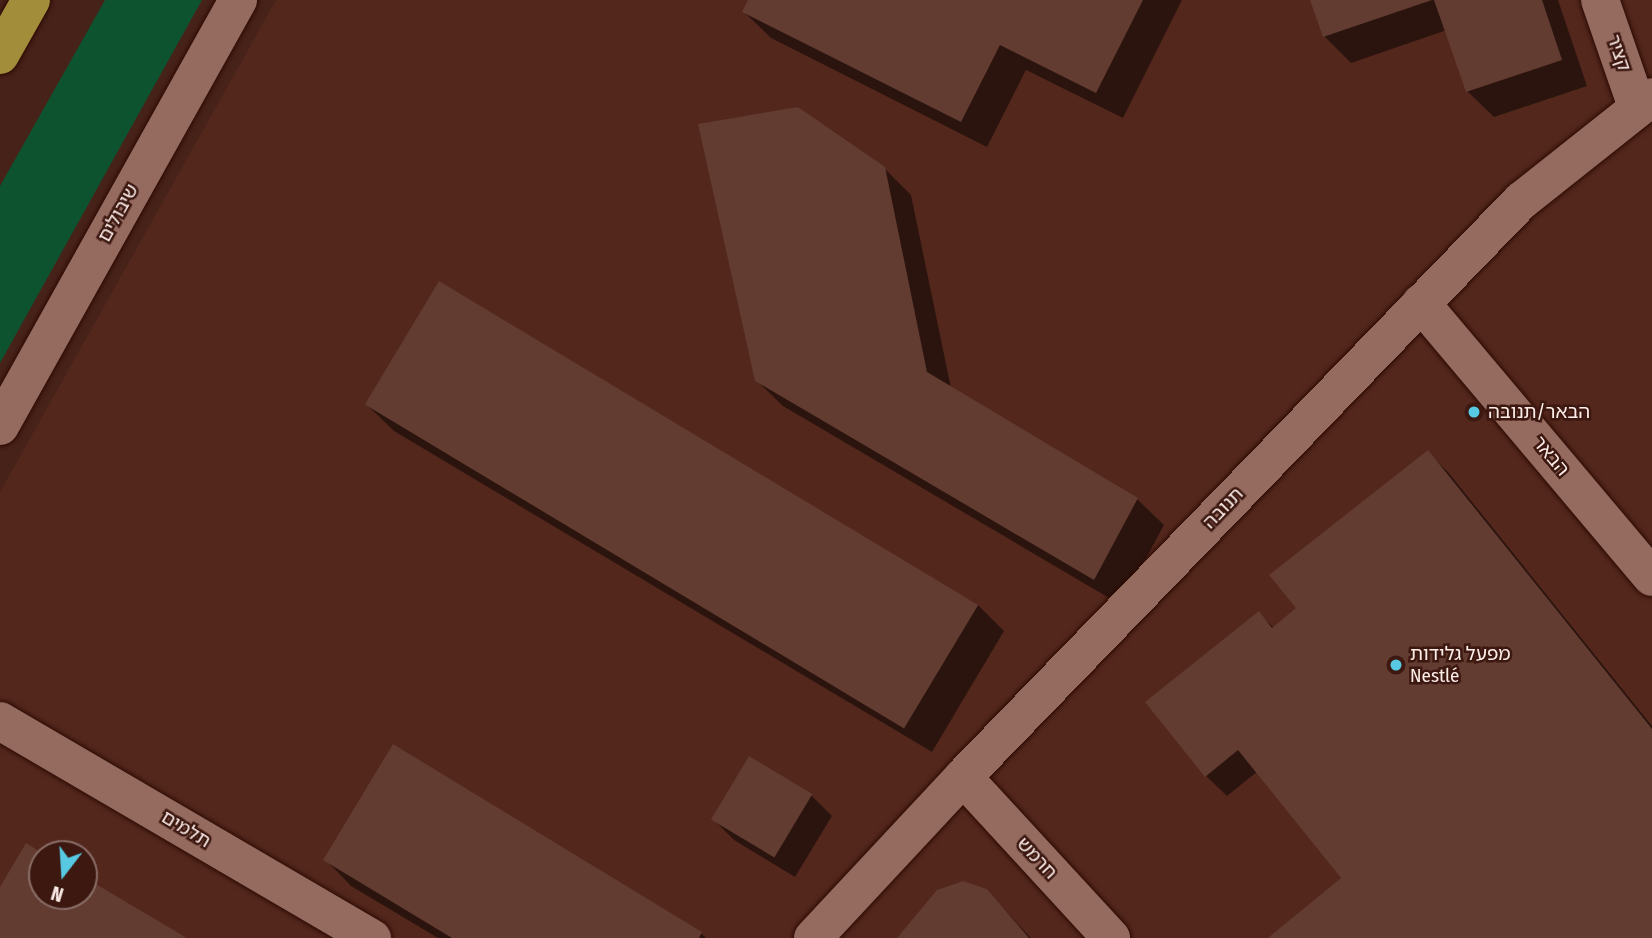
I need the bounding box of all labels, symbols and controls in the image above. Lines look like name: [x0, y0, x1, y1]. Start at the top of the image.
street label: קציר: [1602, 32, 1636, 74]
street label: שיבולים: [93, 180, 143, 246]
place label: הבאר/תנובה: [1488, 401, 1590, 423]
marker: הבאר/תנובה: [1466, 404, 1482, 420]
street label: הבאר: [1528, 432, 1574, 480]
street label: תנובה: [1198, 483, 1248, 533]
place label: מפעל גלידות Nestlé: [1410, 643, 1510, 687]
marker: מפעל גלידות Nestlé: [1388, 657, 1404, 673]
street label: תלמים: [157, 805, 215, 853]
street label: חרמש: [1012, 832, 1062, 884]
north arrow: [28, 840, 98, 910]
text: N: [48, 881, 66, 906]

